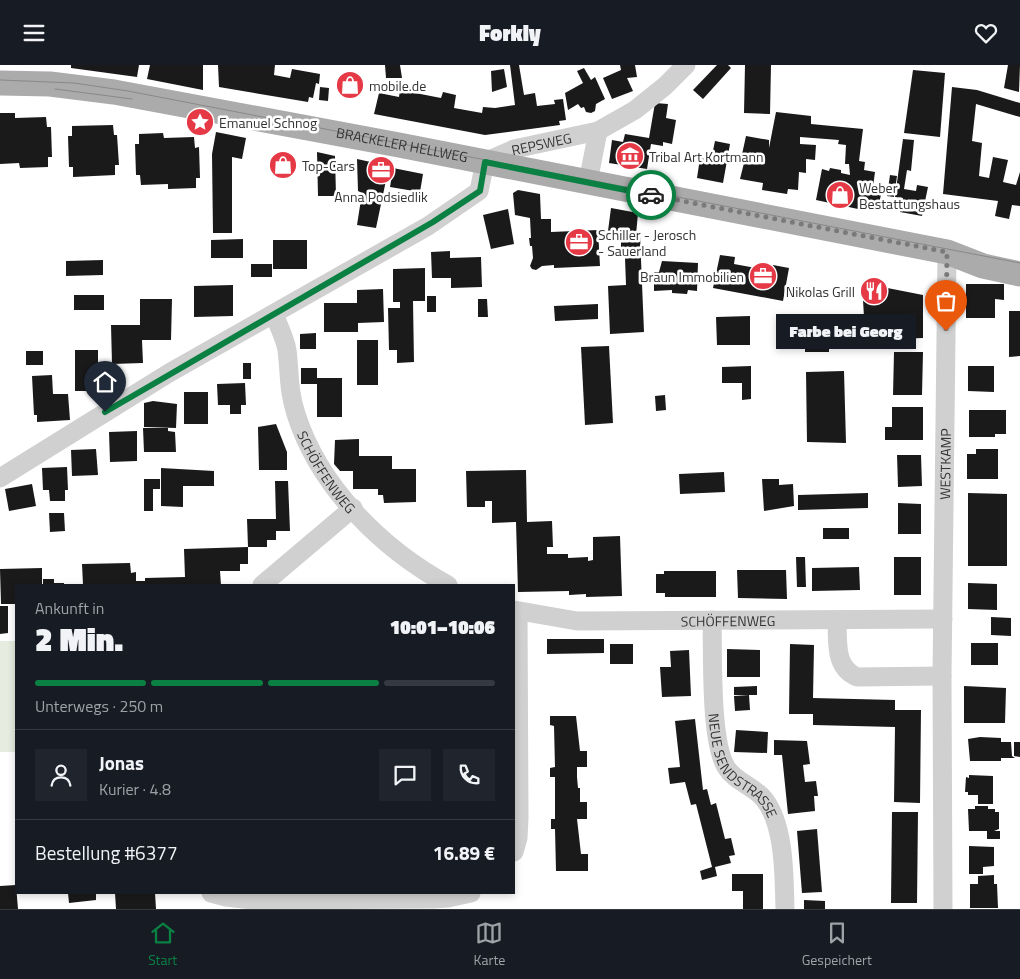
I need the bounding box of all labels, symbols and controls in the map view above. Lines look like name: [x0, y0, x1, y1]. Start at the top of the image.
text: Forkly: [479, 16, 541, 50]
icon: menu: [20, 19, 48, 47]
icon: heart: [972, 19, 1000, 47]
shop icon: mobile.de: [335, 70, 365, 100]
place label: mobile.de: [369, 75, 426, 96]
place icon: Emanuel Schnog: [185, 107, 215, 137]
place label: Emanuel Schnog: [219, 112, 317, 133]
street label: BRACKELER HELLWEG: [335, 121, 470, 167]
street label: REPSWEG: [509, 126, 573, 160]
museum icon: Tribal Art Kortmann: [615, 141, 645, 171]
place label: Tribal Art Kortmann: [649, 146, 764, 167]
shop icon: Top-Cars: [268, 150, 298, 180]
place label: Top-Cars: [302, 155, 355, 176]
office icon: Anna Podsiedlik: [366, 155, 396, 185]
courier: [626, 170, 676, 220]
place label: Weber Bestattungshaus: [859, 177, 960, 214]
shop icon: Weber Bestattungshaus: [825, 180, 855, 210]
icon: car: [637, 181, 665, 209]
place label: Anna Podsiedlik: [334, 186, 428, 207]
place label: Schiller - Jerosch - Sauerland: [598, 224, 696, 261]
office icon: Schiller - Jerosch - Sauerland: [564, 227, 594, 257]
office icon: Braun Immobilien: [748, 261, 778, 291]
place label: Braun Immobilien: [640, 266, 744, 287]
restaurant icon: Nikolas Grill: [859, 276, 889, 306]
pin: [925, 280, 967, 331]
place label: Nikolas Grill: [786, 281, 855, 302]
icon: bag: [932, 287, 960, 315]
callout: Farbe bei Georg: [776, 313, 916, 349]
text: Farbe bei Georg: [790, 319, 902, 343]
pin: [84, 361, 126, 412]
icon: home: [91, 368, 119, 396]
street label: SCHÖFFENWEG: [293, 427, 361, 518]
street label: WESTKAMP: [934, 428, 955, 500]
text: Ankunft in: [35, 596, 104, 620]
street label: SCHÖFFENWEG: [681, 609, 775, 631]
text: 10:01–10:06: [390, 612, 495, 641]
text: 2 Min.: [35, 615, 123, 663]
text: Unterwegs · 250 m: [35, 694, 163, 718]
street label: NEUE SENDSTRASSE: [704, 712, 784, 821]
text: Jonas: [99, 748, 144, 777]
button: person: [35, 749, 87, 801]
button: chat: [379, 749, 431, 801]
button: phone: [443, 749, 495, 801]
text: Kurier · 4.8: [99, 777, 171, 801]
text: Bestellung #6377: [35, 838, 178, 867]
text: 16.89 €: [433, 838, 495, 867]
tab: Start: [148, 919, 177, 970]
tab: Karte: [474, 919, 505, 970]
tab: Gespeichert: [802, 919, 872, 970]

